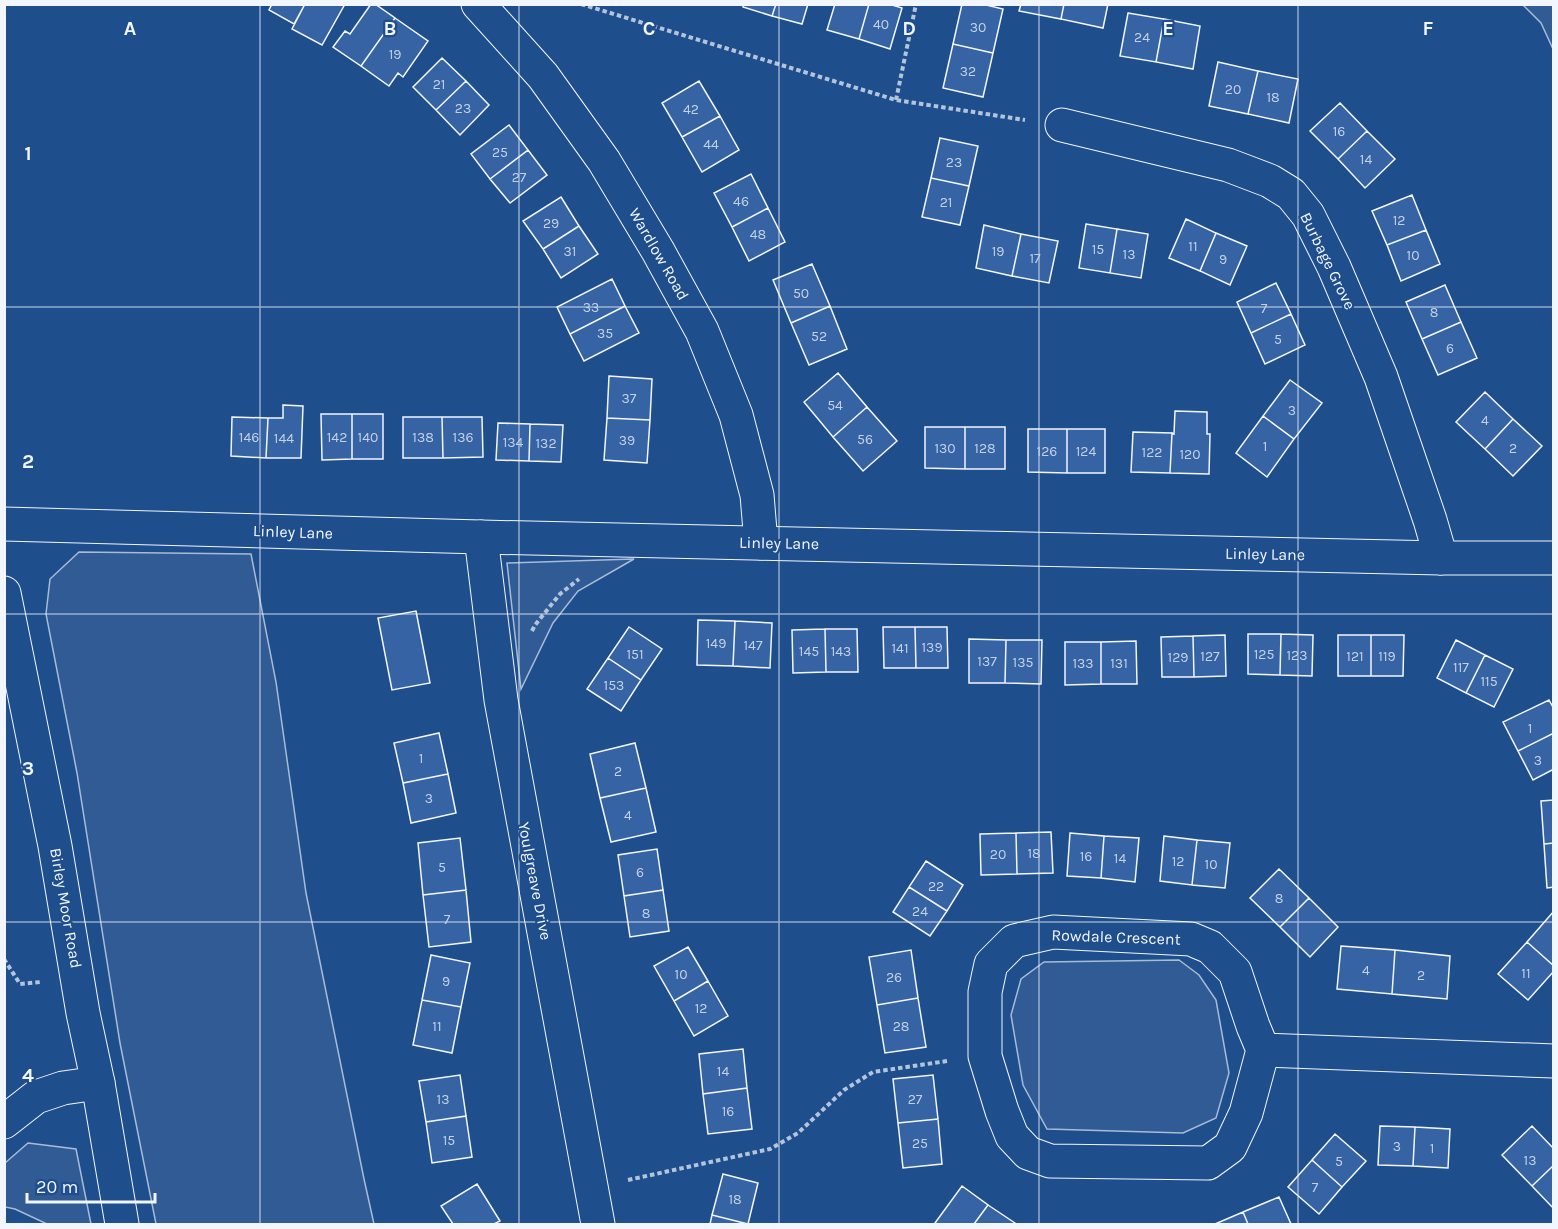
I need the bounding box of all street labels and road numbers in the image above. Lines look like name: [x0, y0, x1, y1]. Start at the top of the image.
street label: Wardlow Road: [625, 205, 693, 303]
street label: Burbage Grove: [1296, 209, 1360, 313]
street label: Linley Lane: [253, 521, 333, 543]
street label: Linley Lane: [739, 533, 819, 553]
street label: Linley Lane: [1225, 544, 1305, 564]
street label: Youlgreave Drive: [514, 820, 556, 942]
street label: Birley Moor Road: [46, 846, 86, 970]
street label: Rowdale Crescent: [1051, 925, 1181, 949]

